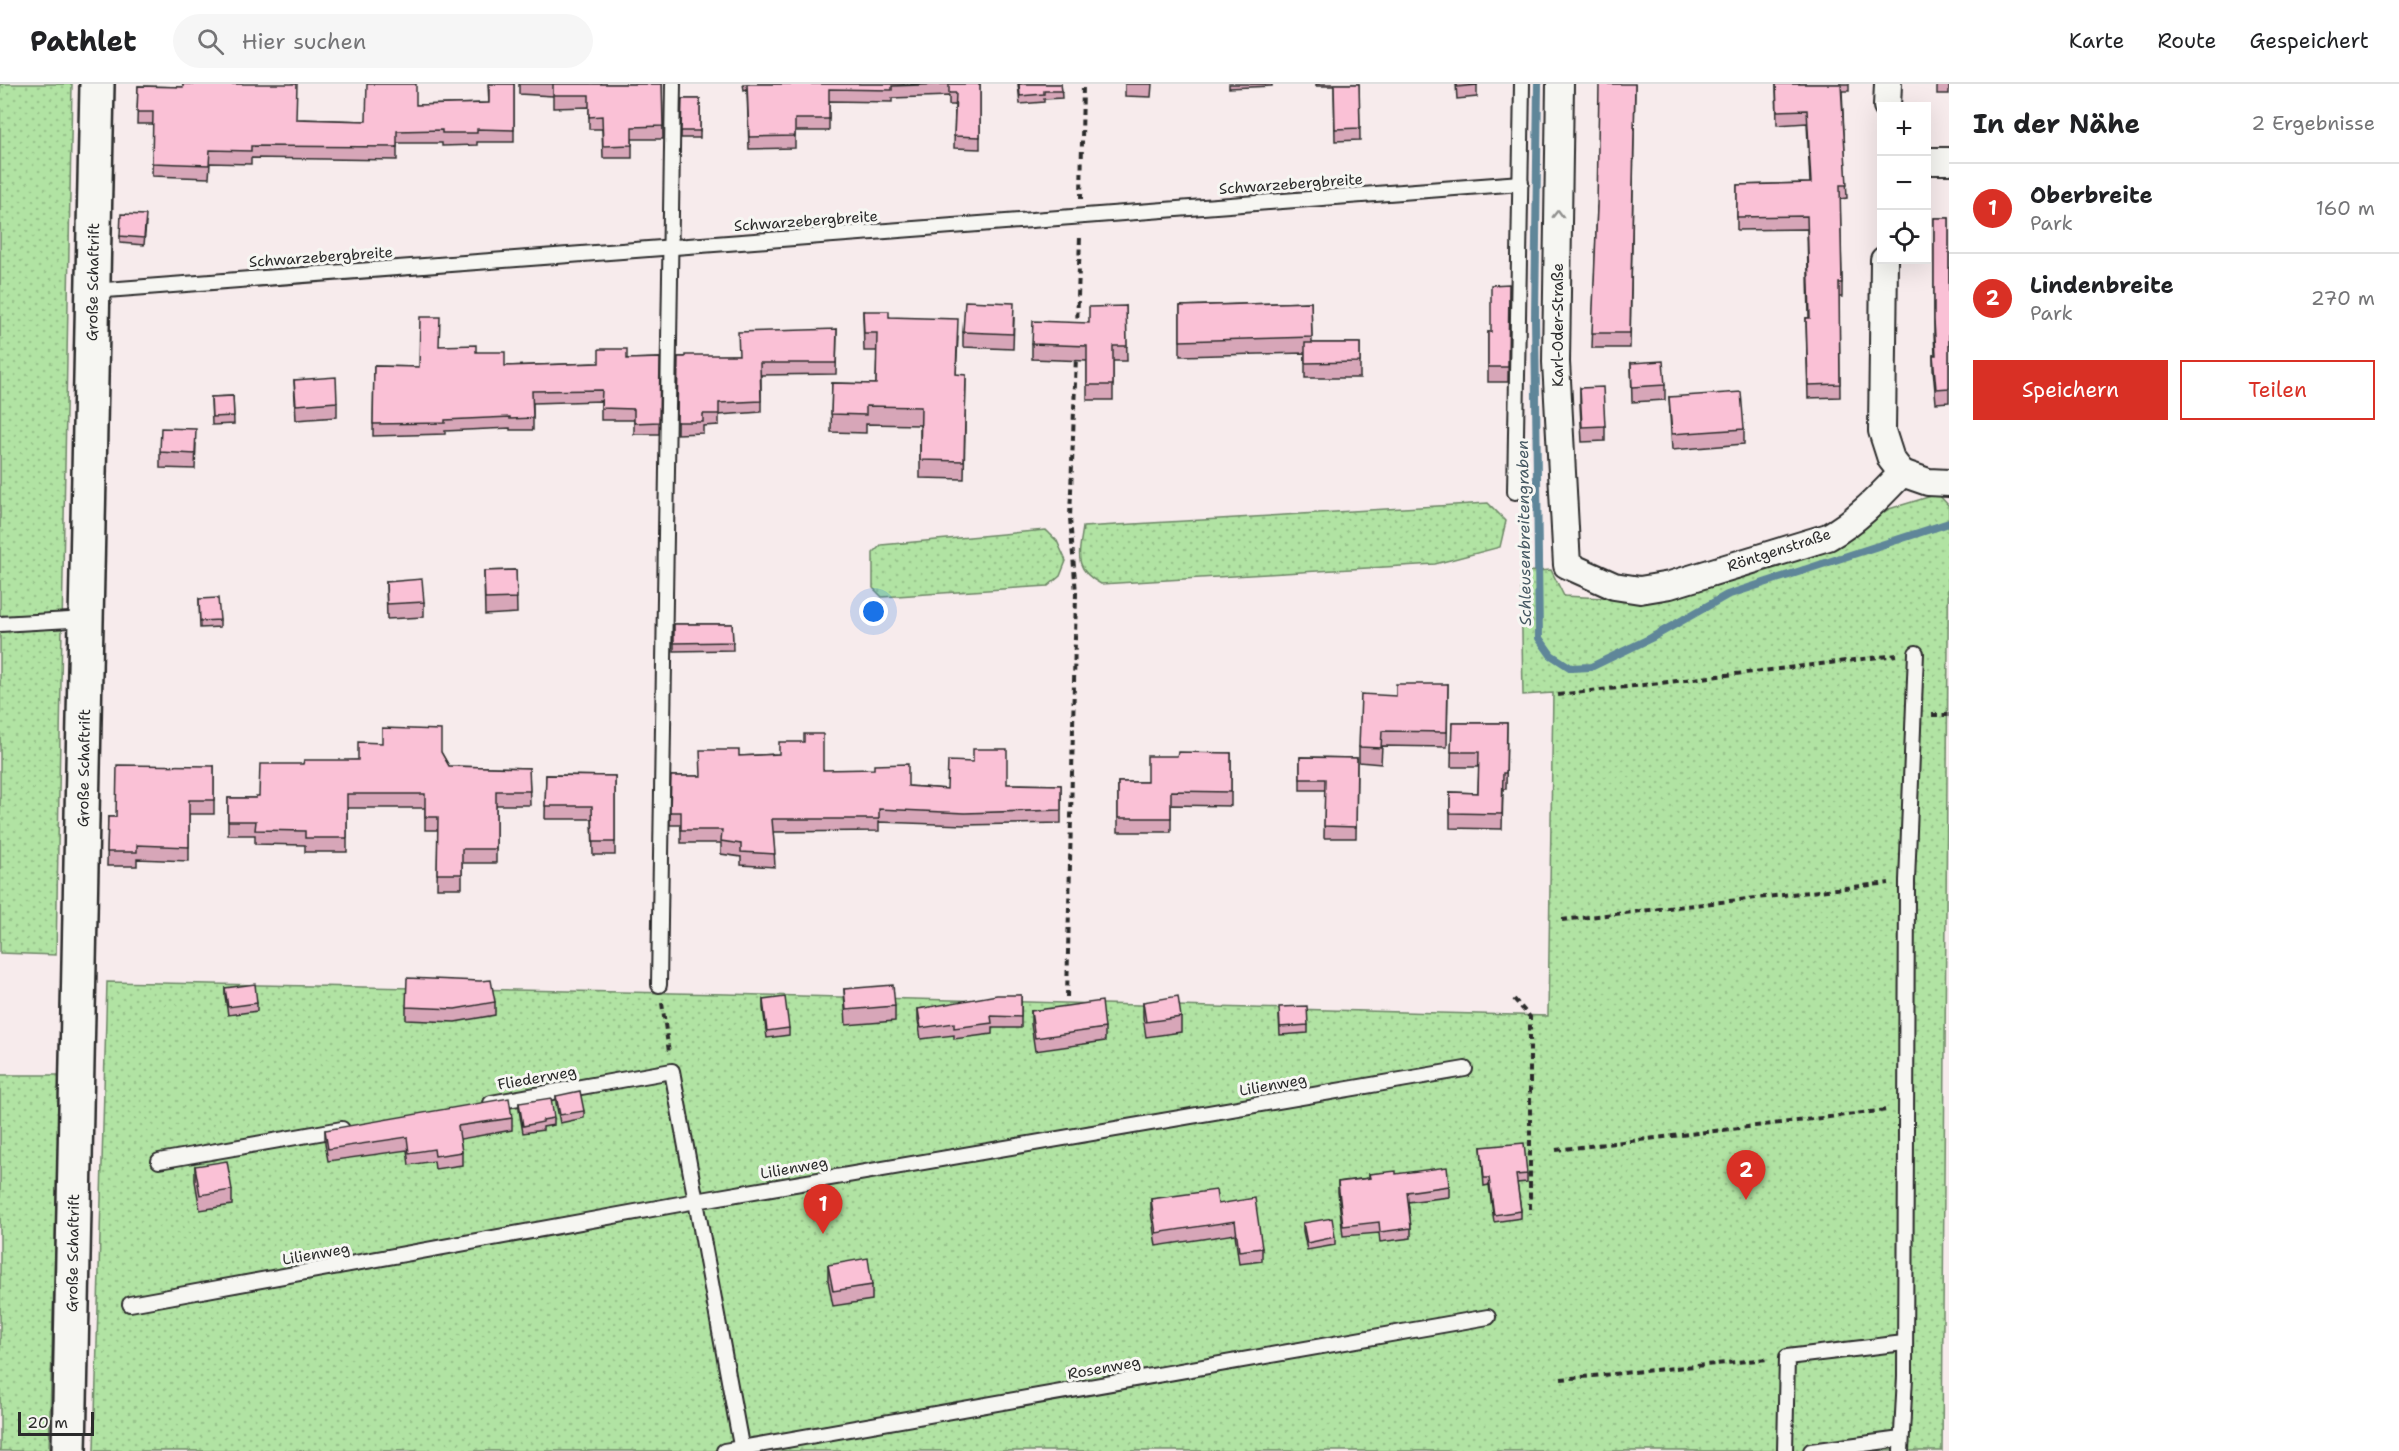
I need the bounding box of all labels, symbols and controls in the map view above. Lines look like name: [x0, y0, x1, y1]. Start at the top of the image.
search box: [173, 14, 593, 68]
text: Pathlet: [30, 22, 137, 60]
icon: search: [194, 25, 227, 58]
text: Hier suchen: [242, 27, 366, 56]
text: Karte: [2069, 27, 2124, 55]
text: Route: [2157, 27, 2216, 55]
text: Gespeichert: [2249, 27, 2369, 55]
map controls: [1877, 102, 1931, 264]
button: +: [1877, 102, 1931, 156]
text: In der Nähe: [1973, 106, 2140, 141]
text: 2 Ergebnisse: [2251, 110, 2375, 136]
button: −: [1877, 156, 1931, 210]
street label: Schwarzebergbreite: [1218, 169, 1364, 199]
text: Oberbreite: [2030, 181, 2153, 210]
text: 1: [1988, 195, 1997, 221]
text: 160 m: [2316, 195, 2375, 221]
street label: Schwarzebergbreite: [733, 206, 879, 236]
one-way arrow: [1552, 209, 1565, 218]
button: locate: [1877, 210, 1931, 264]
text: Park: [2030, 210, 2073, 236]
street label: Große Schaftrift: [82, 223, 104, 341]
street label: Schwarzebergbreite: [248, 242, 394, 272]
street label: Karl-Oder-Straße: [1548, 263, 1568, 387]
text: Lindenbreite: [2030, 271, 2174, 300]
text: 2: [1986, 285, 2000, 311]
text: 270 m: [2311, 285, 2375, 311]
text: Park: [2030, 300, 2073, 326]
button: Speichern: [1973, 360, 2168, 420]
button: Teilen: [2180, 360, 2375, 420]
water label: Schleusenbreitengraben: [1512, 440, 1536, 626]
street label: Röntgenstraße: [1725, 524, 1833, 576]
your location: [859, 597, 888, 626]
street label: Große Schaftrift: [73, 709, 95, 827]
street label: Fliederweg: [496, 1061, 578, 1095]
street label: Lilienweg: [1238, 1069, 1308, 1101]
pin: 2: [1726, 1150, 1766, 1200]
street label: Lilienweg: [759, 1152, 829, 1184]
pin: 1: [804, 1184, 842, 1234]
street label: Große Schaftrift: [62, 1194, 84, 1312]
street label: Lilienweg: [281, 1238, 351, 1270]
street label: Rosenweg: [1066, 1352, 1142, 1384]
scale bar: [18, 1409, 94, 1436]
text: 20 m: [27, 1412, 68, 1433]

